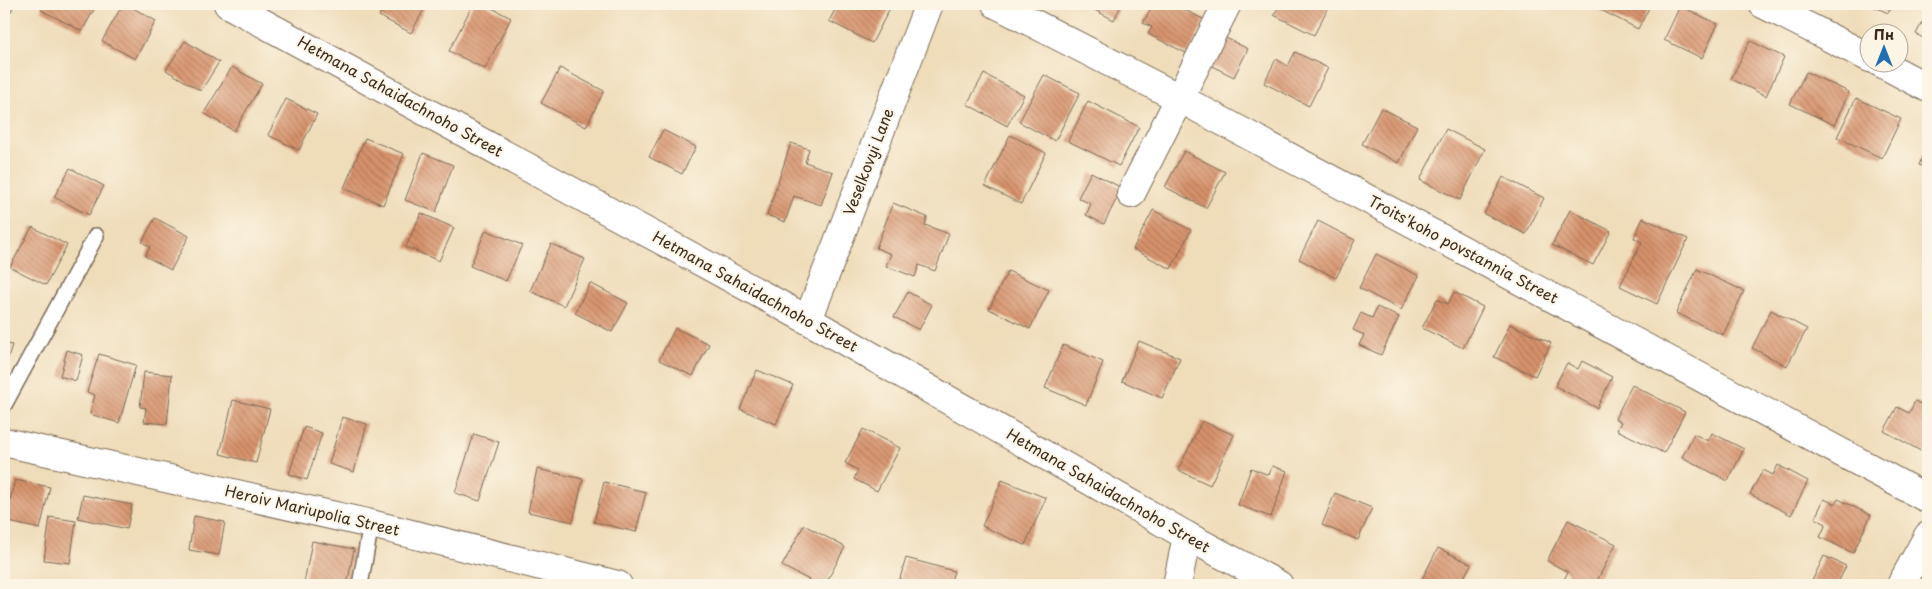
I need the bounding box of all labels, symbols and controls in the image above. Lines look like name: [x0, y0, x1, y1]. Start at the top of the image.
north arrow: [1860, 22, 1910, 72]
text: Пн: [1874, 24, 1894, 45]
street label: Hetmana Sahaidachnoho Street: [294, 29, 508, 162]
street label: Veselkovyi Lane: [837, 104, 899, 219]
street label: Troits'koho povstannia Street: [1365, 189, 1563, 309]
street label: Hetmana Sahaidachnoho Street: [649, 224, 863, 357]
street label: Hetmana Sahaidachnoho Street: [1003, 422, 1215, 558]
street label: Heroiv Mariupolia Street: [223, 478, 402, 541]

